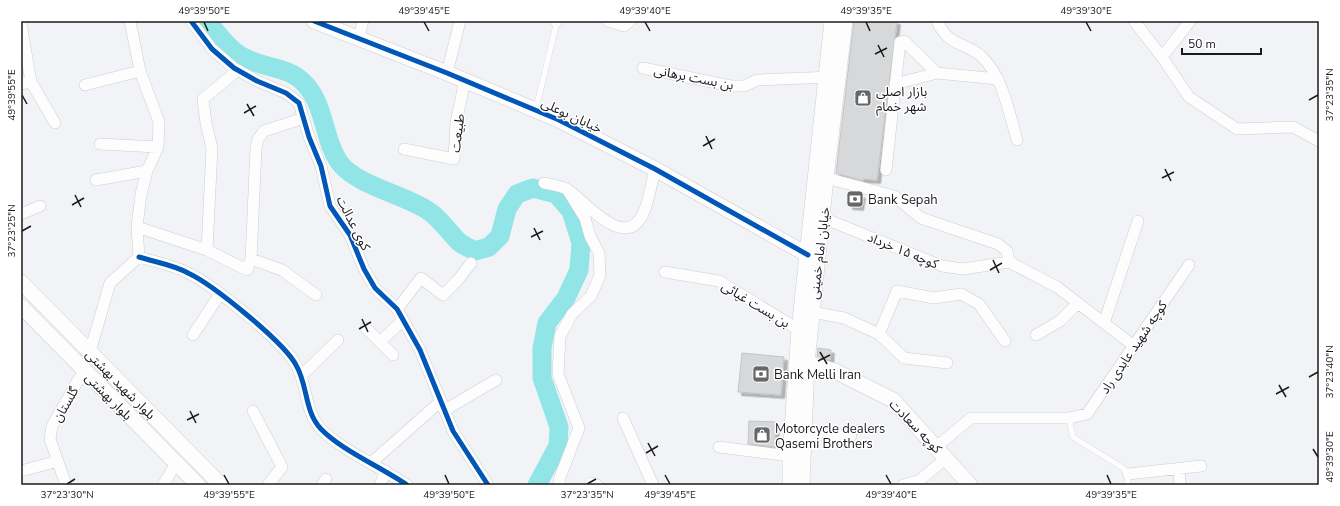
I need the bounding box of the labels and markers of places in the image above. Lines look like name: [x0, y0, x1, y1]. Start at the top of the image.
place label: بازار اصلی شهر خمام: [876, 83, 927, 116]
shop icon: بازار اصلی شهر خمام: [853, 88, 873, 108]
bank icon: Bank Sepah: [845, 189, 865, 209]
place label: Bank Sepah: [868, 191, 938, 209]
bank icon: Bank Melli Iran: [751, 364, 771, 384]
place label: Bank Melli Iran: [774, 366, 861, 384]
place label: Motorcycle dealers Qasemi Brothers: [775, 420, 885, 453]
shop icon: Motorcycle dealers Qasemi Brothers: [752, 425, 772, 445]

